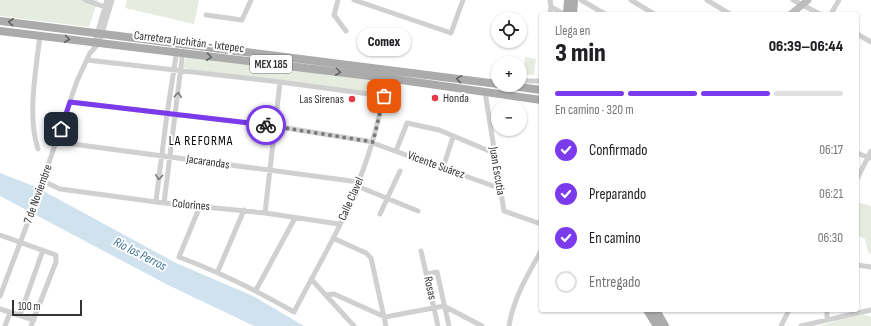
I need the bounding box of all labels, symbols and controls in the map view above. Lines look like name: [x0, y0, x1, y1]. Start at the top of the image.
map controls: [491, 12, 527, 136]
button: locate: [491, 12, 527, 48]
one-way arrow: [8, 18, 14, 27]
text: Llega en: [555, 23, 590, 39]
street label: Carretera Juchitán - Ixtepec: [133, 28, 245, 56]
callout: Comex: [357, 28, 411, 56]
one-way arrow: [63, 34, 70, 43]
text: Comex: [368, 34, 400, 50]
text: 06:39–06:44: [769, 37, 843, 56]
text: 3 min: [555, 38, 606, 69]
one-way arrow: [206, 52, 212, 61]
road number: MEX 185: [250, 55, 292, 73]
button: +: [491, 56, 527, 92]
one-way arrow: [335, 68, 342, 77]
one-way arrow: [456, 75, 462, 84]
pin: [367, 79, 401, 113]
icon: bag: [373, 85, 395, 107]
place label: Honda: [443, 91, 469, 106]
one-way arrow: [173, 92, 182, 98]
place label: Las Sirenas: [299, 92, 344, 107]
marker: Honda: [430, 93, 440, 103]
marker: Las Sirenas: [347, 94, 357, 104]
button: −: [491, 100, 527, 136]
text: En camino · 320 m: [555, 102, 634, 118]
courier: [246, 105, 286, 145]
pin: [44, 112, 78, 146]
icon: bike: [255, 114, 277, 136]
icon: home: [50, 118, 72, 140]
district label: LA REFORMA: [169, 133, 233, 149]
icon: check: [555, 139, 577, 161]
text: Confirmado: [589, 141, 648, 160]
text: 06:17: [819, 142, 843, 158]
street label: Juan Escutia: [486, 145, 508, 197]
street label: Vicente Suárez: [405, 148, 467, 183]
street label: Jacarandas: [185, 151, 230, 172]
street label: 7 de Noviembre: [20, 162, 56, 226]
one-way arrow: [154, 174, 163, 180]
street label: Calle Clavel: [335, 175, 367, 223]
icon: check: [555, 183, 577, 205]
text: Preparando: [589, 185, 646, 204]
text: 06:21: [819, 186, 843, 202]
street label: Colorines: [171, 196, 211, 214]
icon: check: [555, 227, 577, 249]
text: En camino: [589, 229, 641, 248]
text: 06:30: [818, 230, 843, 246]
water label: Rio los Perros: [111, 234, 170, 274]
text: Entregado: [589, 273, 640, 292]
street label: Rosas: [420, 275, 440, 301]
scale bar: [12, 298, 82, 317]
text: 100 m: [18, 300, 40, 313]

